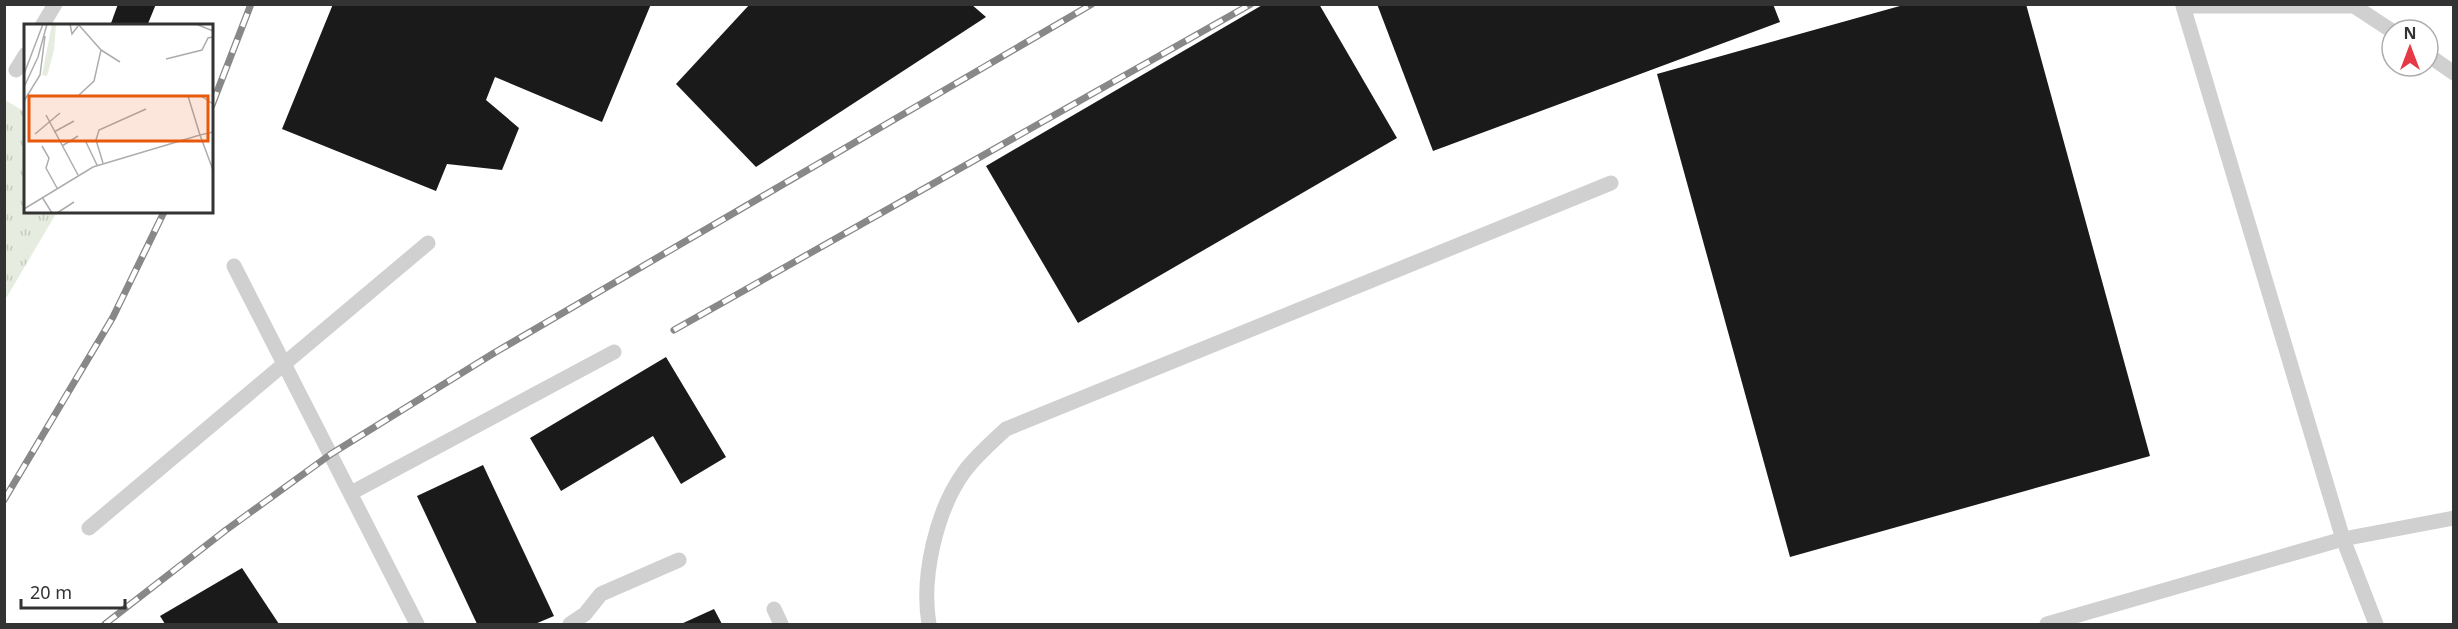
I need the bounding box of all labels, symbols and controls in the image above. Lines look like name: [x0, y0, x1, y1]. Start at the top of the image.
north arrow: [2380, 18, 2440, 78]
text: N: [2403, 22, 2417, 44]
inset map: [24, 24, 213, 213]
scale bar: [21, 572, 124, 610]
text: 20 m: [30, 580, 72, 604]

